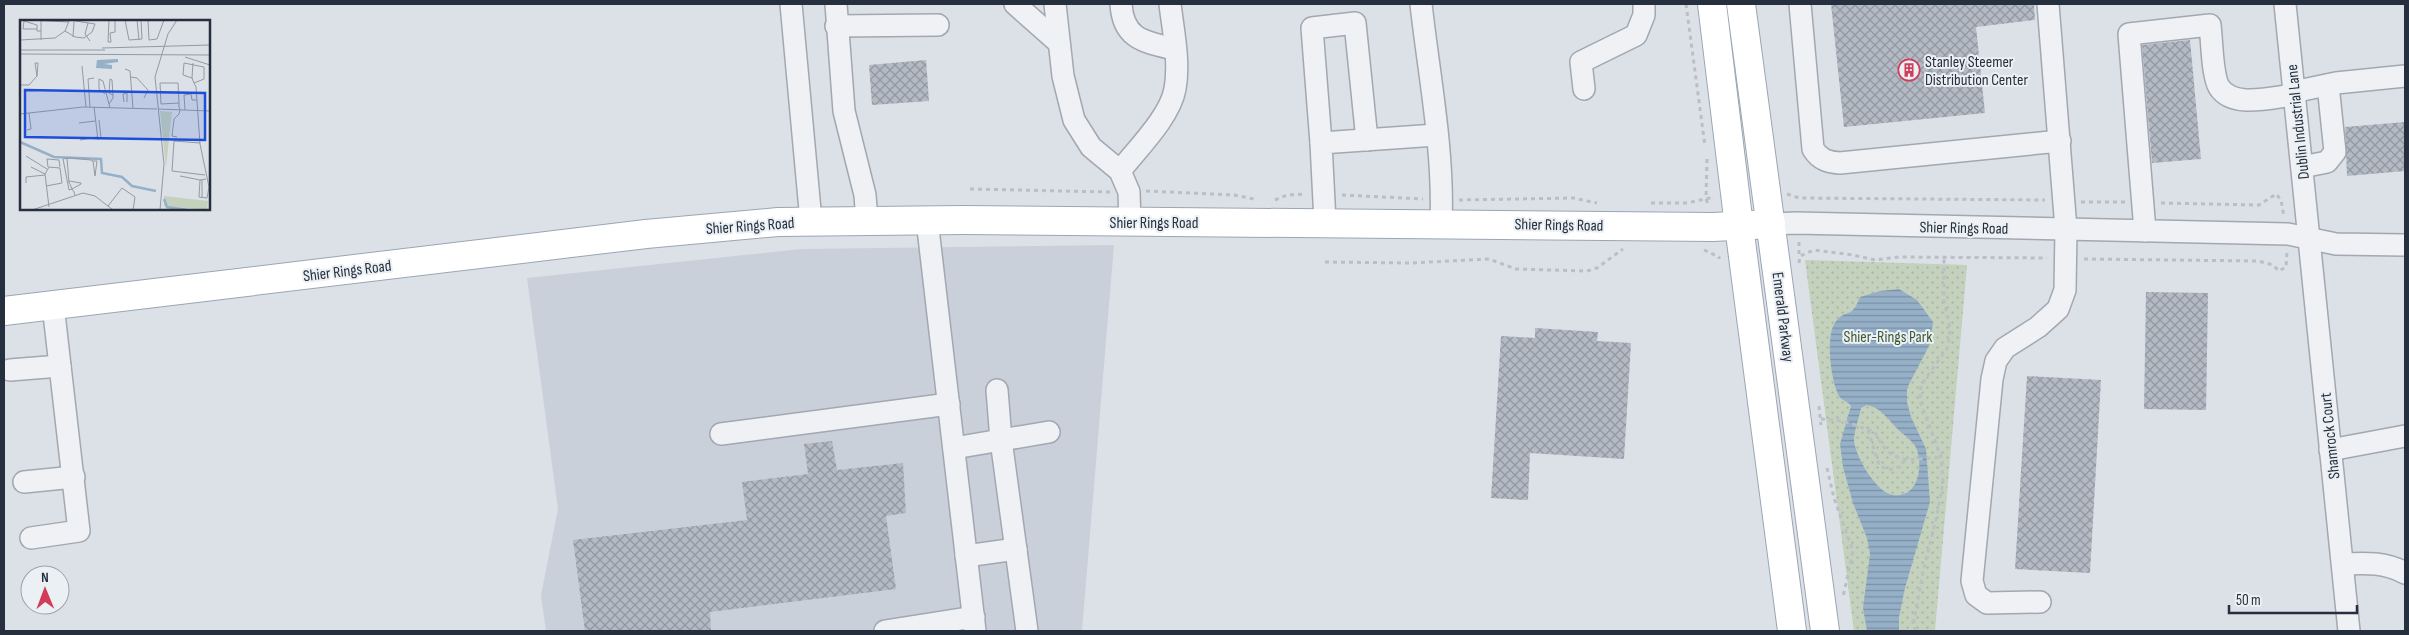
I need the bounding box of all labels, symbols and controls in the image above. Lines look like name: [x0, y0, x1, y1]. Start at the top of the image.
inset map: [20, 20, 210, 210]
place label: Stanley Steemer Distribution Center: [1925, 53, 2028, 90]
building icon: Stanley Steemer Distribution Center: [1897, 58, 1921, 82]
street label: Dublin Industrial Lane: [2283, 63, 2314, 180]
street label: Shier Rings Road: [705, 214, 795, 239]
street label: Shier Rings Road: [1110, 214, 1198, 233]
street label: Shier Rings Road: [1514, 215, 1604, 236]
street label: Shier Rings Road: [1919, 218, 2009, 239]
street label: Shier Rings Road: [302, 257, 392, 286]
street label: Emerald Parkway: [1768, 271, 1797, 363]
park label: Shier-Rings Park: [1844, 328, 1932, 347]
street label: Shamrock Court: [2316, 392, 2344, 480]
north arrow: [20, 565, 70, 615]
text: N: [41, 569, 49, 586]
scale bar: [2229, 582, 2356, 614]
text: 50 m: [2236, 591, 2261, 610]

